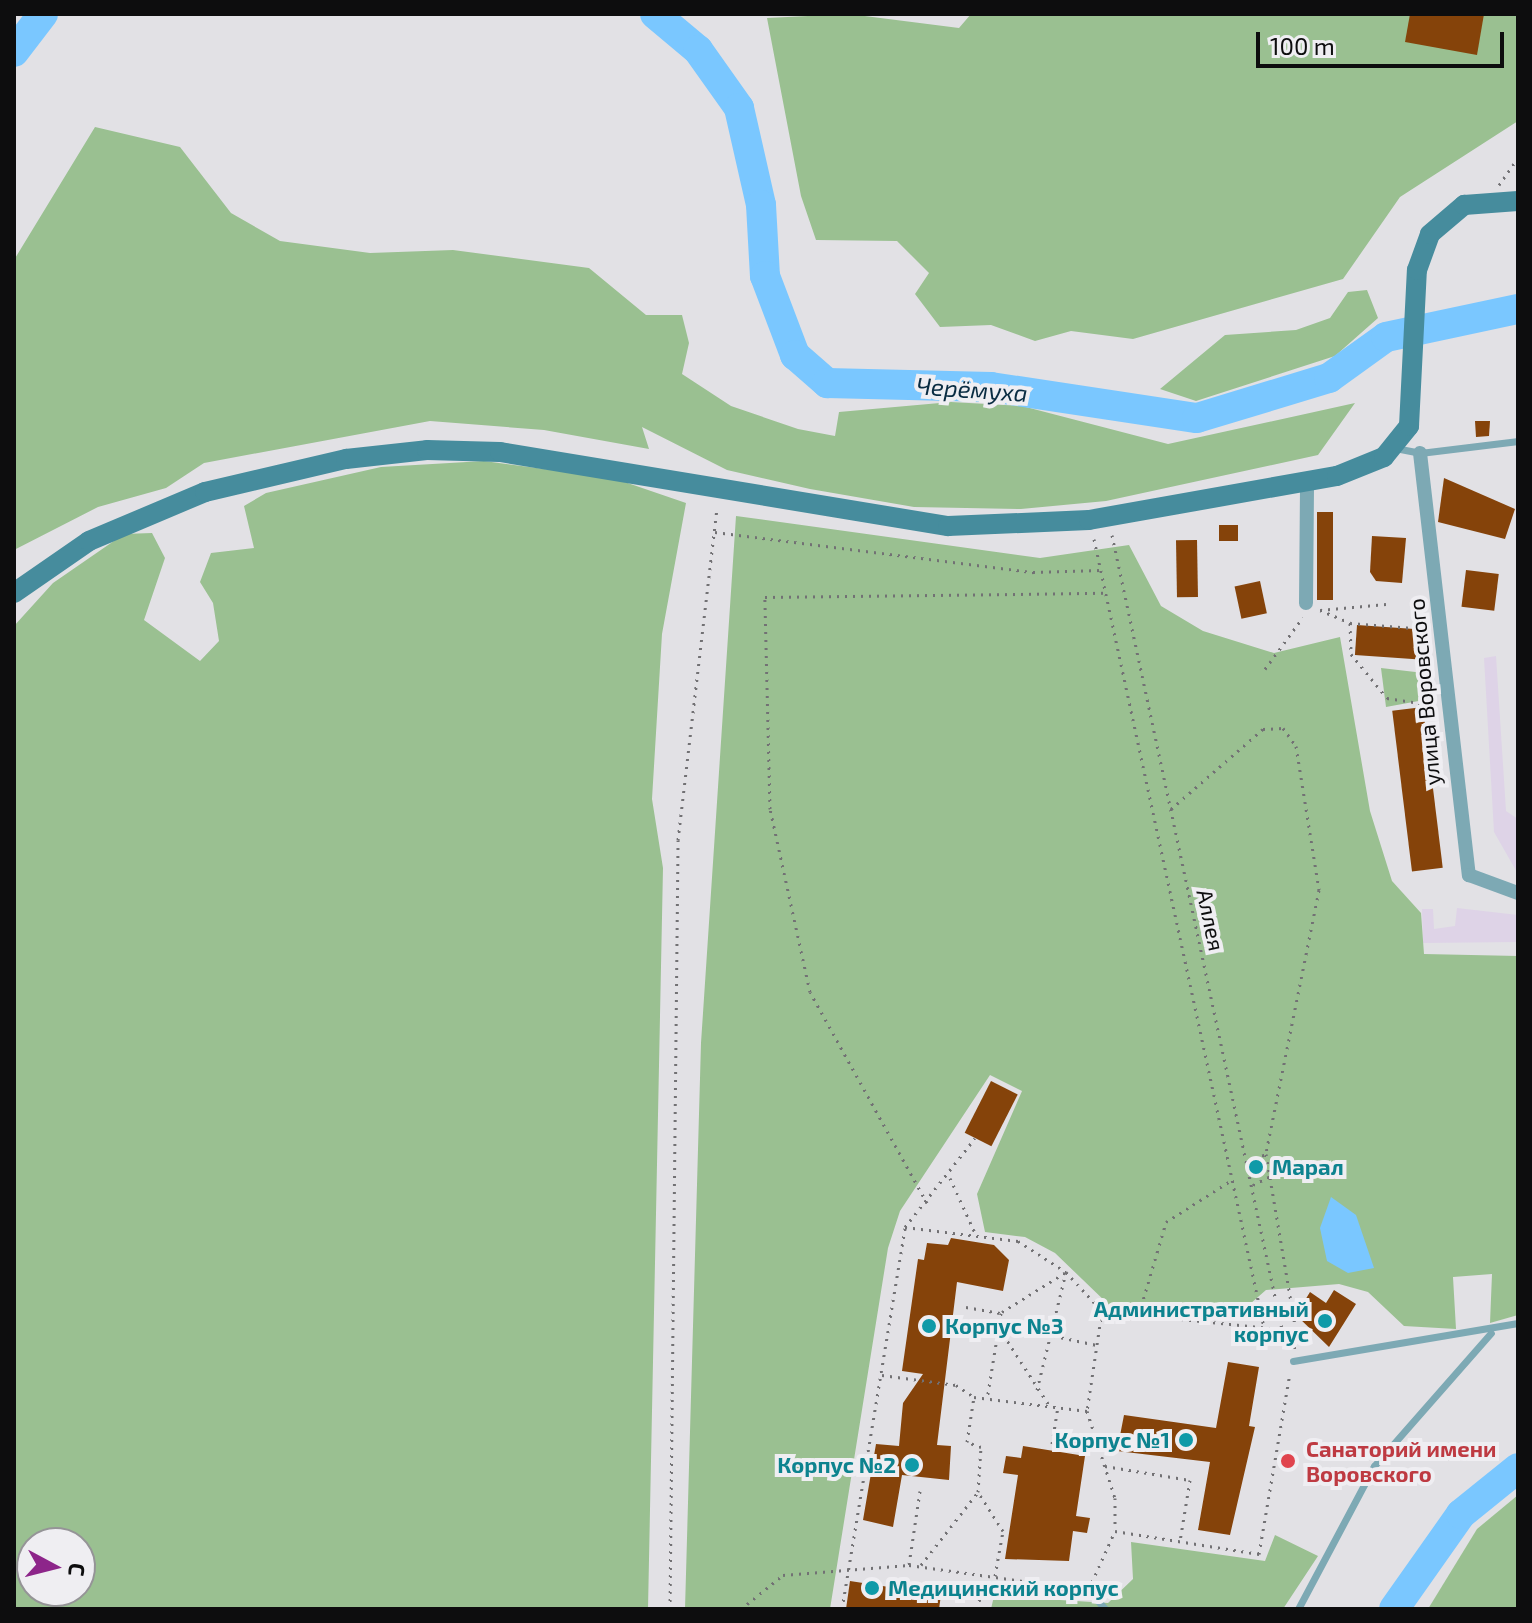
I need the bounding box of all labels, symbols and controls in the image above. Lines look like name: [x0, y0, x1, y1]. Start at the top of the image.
scale bar: [1260, 16, 1508, 66]
text: 100 m: [1270, 31, 1335, 60]
water label: Черёмуха: [915, 371, 1029, 407]
street label: улица Воровского: [1403, 597, 1445, 787]
street label: Аллея: [1192, 887, 1230, 953]
place label: Марал: [1272, 1154, 1344, 1180]
marker: Марал: [1247, 1158, 1265, 1176]
place label: Административный корпус: [1094, 1295, 1309, 1346]
marker: Административный корпус: [1316, 1312, 1334, 1330]
place label: Корпус №3: [945, 1313, 1063, 1339]
marker: Корпус №3: [920, 1317, 938, 1335]
place label: Корпус №1: [1055, 1427, 1170, 1453]
marker: Корпус №1: [1177, 1431, 1195, 1449]
place label: Санаторий имени Воровского: [1306, 1435, 1496, 1486]
marker: Санаторий имени Воровского: [1277, 1450, 1299, 1472]
place label: Корпус №2: [777, 1452, 896, 1478]
marker: Корпус №2: [903, 1456, 921, 1474]
north arrow: [16, 1527, 96, 1607]
text: С: [64, 1562, 92, 1578]
place label: Медицинский корпус: [888, 1575, 1119, 1601]
marker: Медицинский корпус: [863, 1579, 881, 1597]

